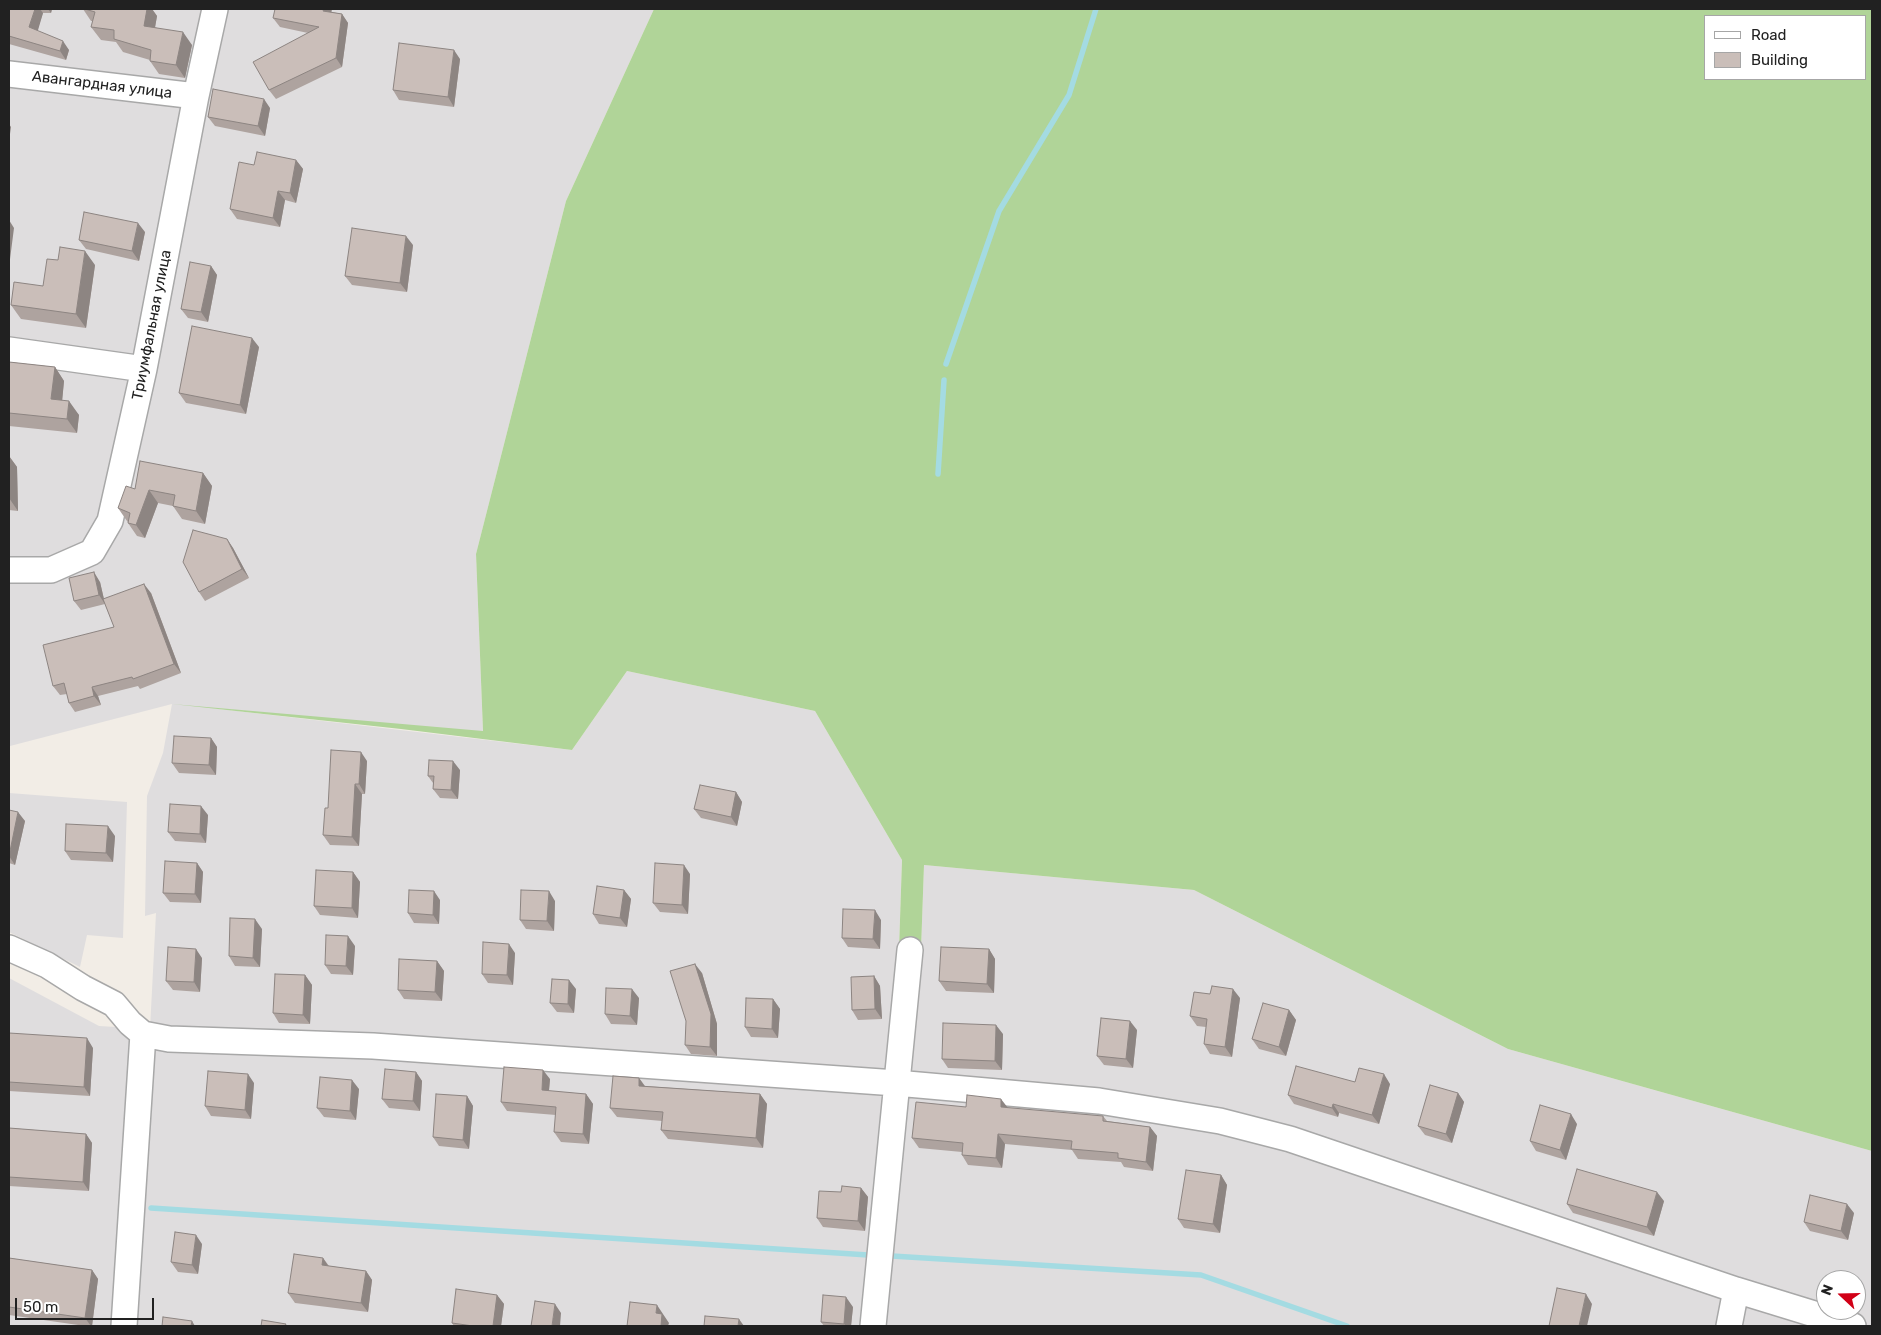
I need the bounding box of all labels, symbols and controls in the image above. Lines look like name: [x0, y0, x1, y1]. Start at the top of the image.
legend: [1704, 15, 1866, 80]
text: Road: [1751, 26, 1787, 44]
text: Building: [1751, 51, 1808, 69]
street label: Авангардная улица: [31, 67, 173, 103]
street label: Триумфальная улица: [129, 248, 175, 402]
north arrow: [1816, 1270, 1866, 1320]
text: N: [1818, 1282, 1837, 1298]
scale bar: [18, 1288, 156, 1320]
text: 50 m: [23, 1298, 58, 1316]

